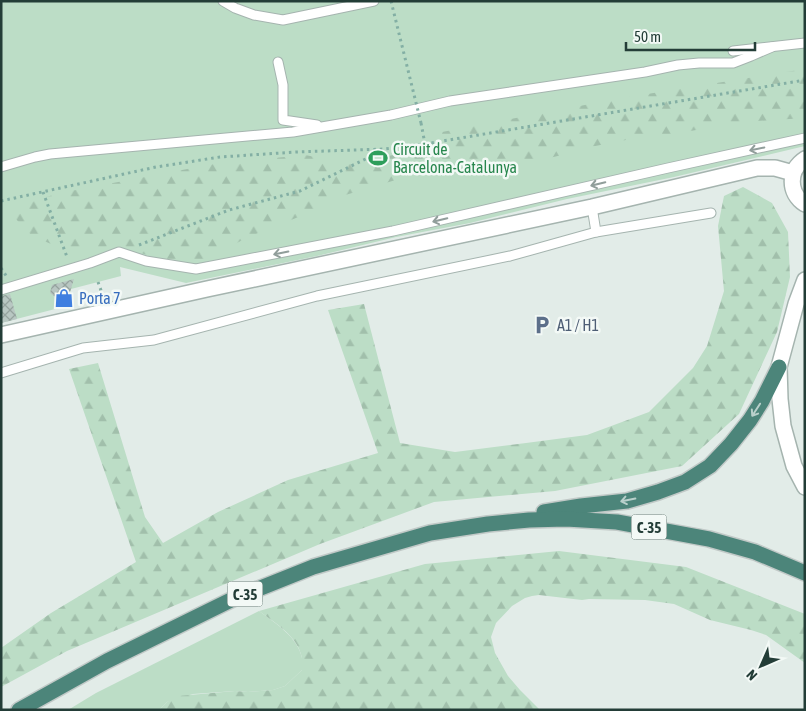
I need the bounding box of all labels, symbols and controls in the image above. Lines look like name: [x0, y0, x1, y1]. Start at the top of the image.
scale bar: [626, 20, 755, 52]
text: 50 m: [634, 28, 661, 45]
place label: Circuit de Barcelona-Catalunya: [393, 140, 517, 177]
one-way arrow: [750, 144, 766, 154]
sports icon: Circuit de Barcelona-Catalunya: [367, 147, 389, 169]
one-way arrow: [591, 180, 607, 189]
one-way arrow: [433, 216, 449, 225]
one-way arrow: [273, 249, 289, 258]
shop icon: Porta 7: [53, 287, 75, 309]
place label: Porta 7: [79, 289, 121, 307]
parking icon: A1 / H1: [531, 314, 553, 336]
place label: A1 / H1: [557, 316, 599, 334]
one-way arrow: [751, 403, 761, 417]
one-way arrow: [620, 496, 636, 505]
road number: C-35: [632, 514, 666, 540]
road number: C-35: [228, 582, 262, 606]
north arrow: [736, 641, 786, 691]
text: N: [743, 667, 760, 684]

